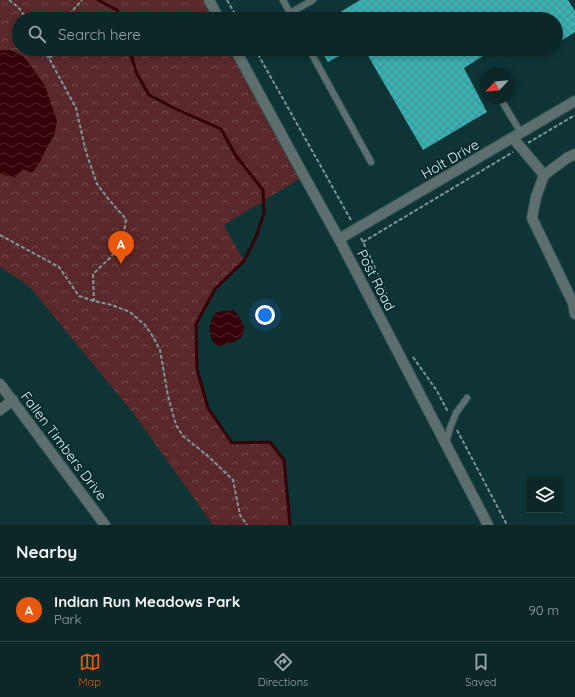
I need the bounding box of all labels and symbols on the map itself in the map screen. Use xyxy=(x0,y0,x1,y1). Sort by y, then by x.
north arrow xyxy=(479,68,515,104)
street label: Holt Drive xyxy=(418,135,482,183)
pin: A xyxy=(108,231,134,264)
street label: Post Road xyxy=(353,246,399,314)
your location xyxy=(255,305,275,325)
street label: Fallen Timbers Drive xyxy=(17,388,111,504)

